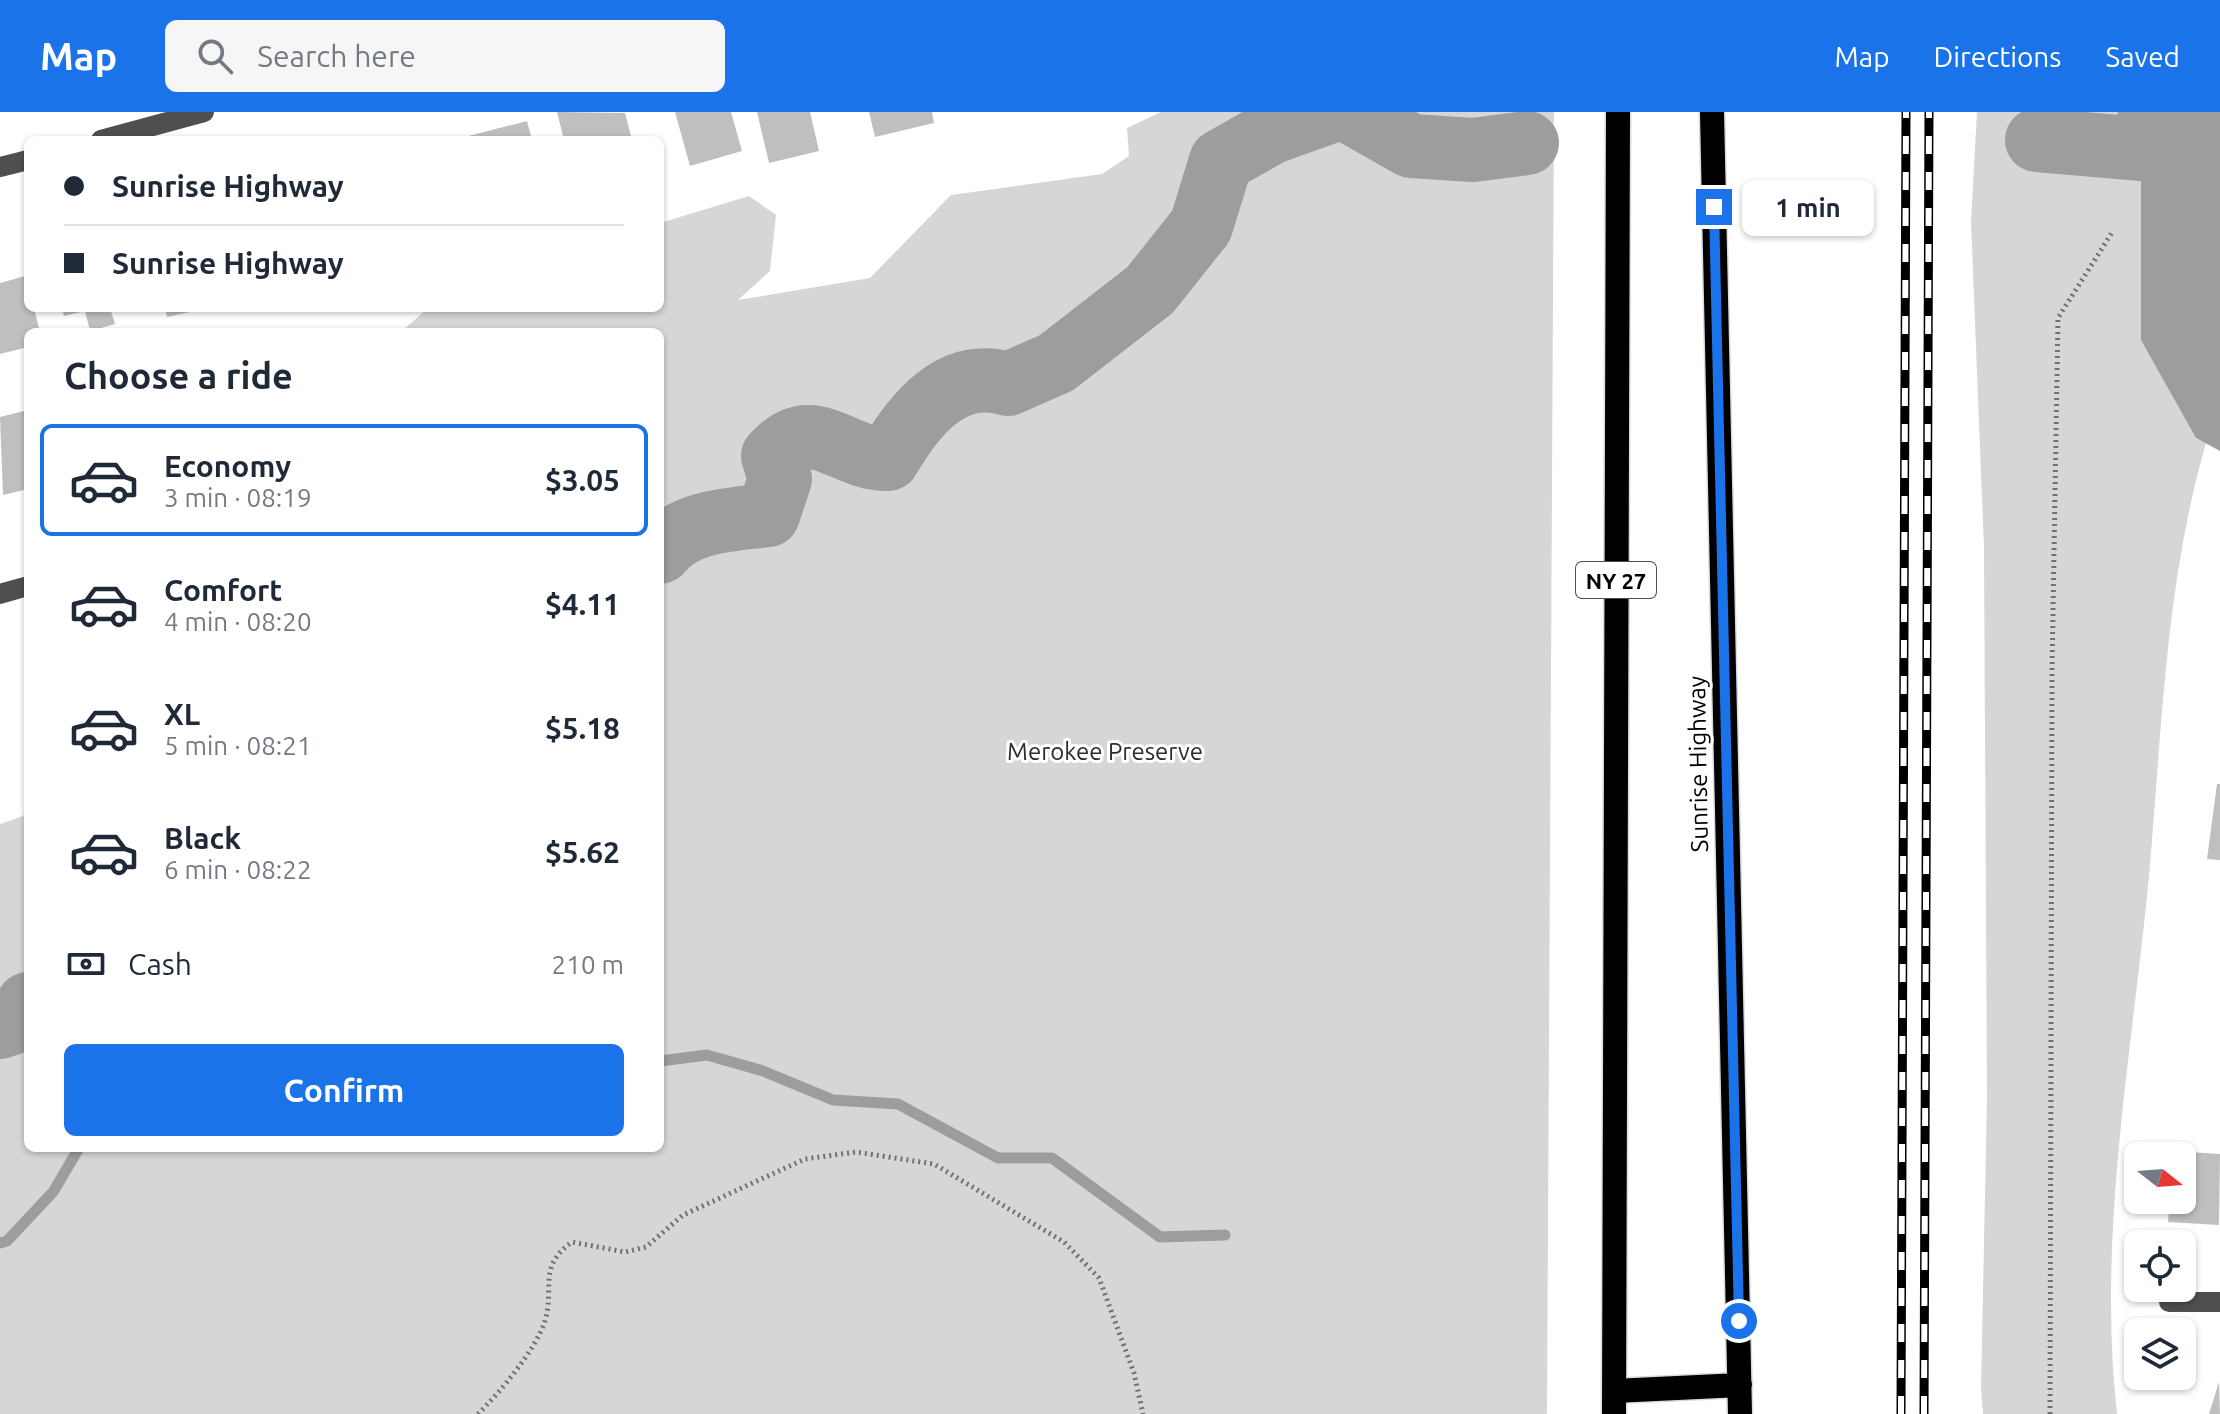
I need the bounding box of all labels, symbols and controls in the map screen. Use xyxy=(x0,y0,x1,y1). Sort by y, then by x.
search box xyxy=(165,20,725,92)
icon: search xyxy=(193,34,237,78)
text: Map xyxy=(40,35,117,77)
text: Search here xyxy=(257,39,416,73)
text: Map xyxy=(1834,41,1890,72)
text: Directions xyxy=(1934,41,2061,72)
text: Saved xyxy=(2105,41,2180,72)
text: Sunrise Highway xyxy=(112,169,344,203)
callout: 1 min xyxy=(1742,179,1874,235)
route end xyxy=(1696,189,1732,225)
text: 1 min xyxy=(1775,193,1841,222)
text: Sunrise Highway xyxy=(112,246,344,280)
text: Choose a ride xyxy=(64,355,293,396)
icon: car xyxy=(68,444,140,516)
text: Economy xyxy=(164,449,291,483)
text: $3.05 xyxy=(545,463,620,497)
text: 3 min · 08:19 xyxy=(164,483,312,512)
road number: NY 27 xyxy=(1576,562,1656,598)
icon: car xyxy=(68,568,140,640)
text: Comfort xyxy=(164,573,282,607)
text: $4.11 xyxy=(545,587,620,621)
text: 4 min · 08:20 xyxy=(164,607,312,636)
street label: Sunrise Highway xyxy=(1683,675,1713,853)
icon: car xyxy=(68,692,140,764)
text: XL xyxy=(164,697,200,731)
text: $5.18 xyxy=(545,711,620,745)
text: 5 min · 08:21 xyxy=(164,731,312,760)
park label: Merokee Preserve xyxy=(1007,738,1203,765)
icon: car xyxy=(68,816,140,888)
text: Black xyxy=(164,821,241,855)
text: $5.62 xyxy=(545,835,620,869)
text: 6 min · 08:22 xyxy=(164,855,312,884)
icon: cash xyxy=(64,942,108,986)
text: Cash xyxy=(128,947,192,981)
text: 210 m xyxy=(552,950,624,979)
button: Confirm xyxy=(64,1044,624,1136)
north arrow xyxy=(2124,1142,2196,1214)
map controls xyxy=(2124,1142,2196,1390)
button: locate xyxy=(2124,1230,2196,1302)
route start xyxy=(1721,1303,1757,1339)
button: layers xyxy=(2124,1318,2196,1390)

